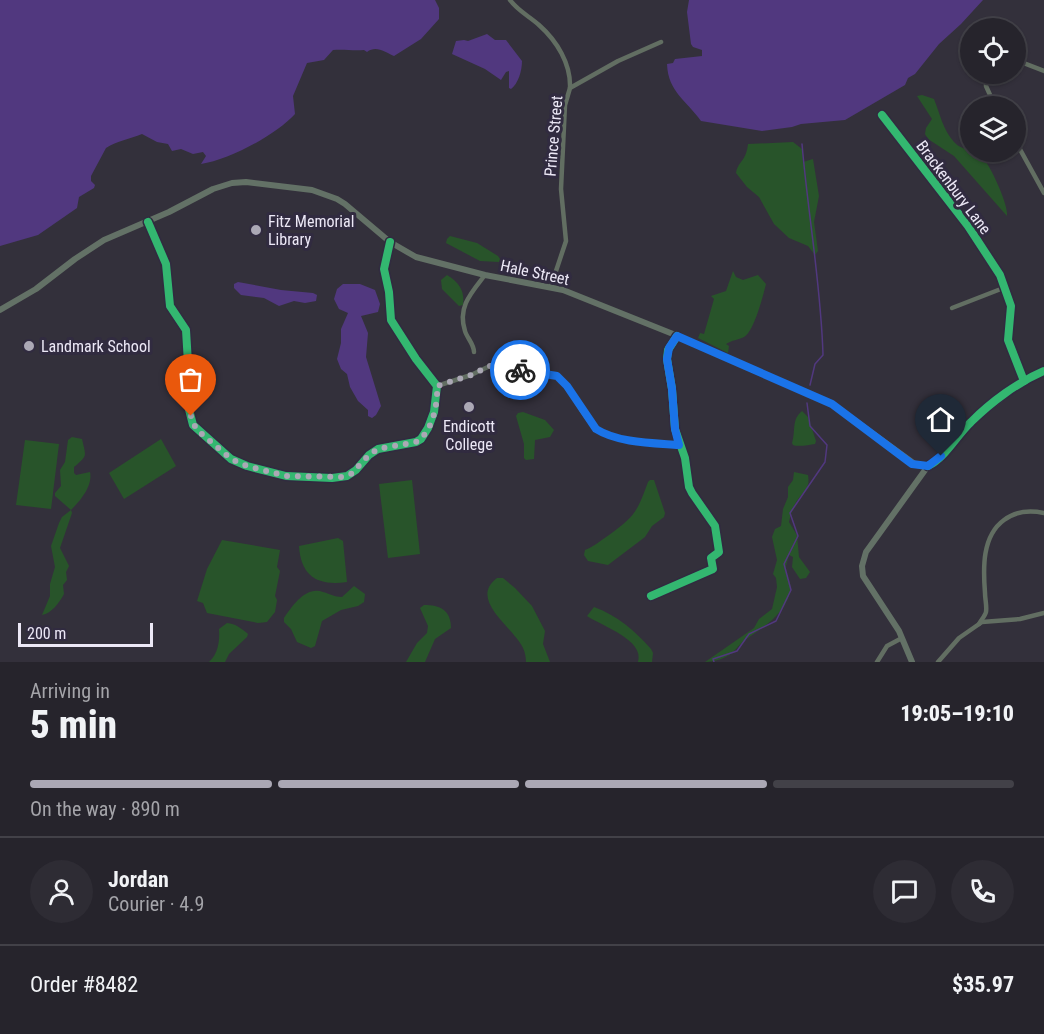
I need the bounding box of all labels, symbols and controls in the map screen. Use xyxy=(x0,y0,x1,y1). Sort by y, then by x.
map controls xyxy=(960,18,1026,162)
button: locate xyxy=(960,18,1026,84)
street label: Prince Street xyxy=(540,94,567,177)
button: layers xyxy=(960,96,1026,162)
street label: Brackenbury Lane xyxy=(912,137,995,238)
place label: Fitz Memorial Library xyxy=(268,212,354,249)
marker: Fitz Memorial Library xyxy=(249,223,263,237)
street label: Hale Street xyxy=(499,256,571,289)
place label: Landmark School xyxy=(41,337,151,356)
marker: Landmark School xyxy=(22,339,36,353)
courier xyxy=(490,340,550,400)
pin xyxy=(165,354,216,416)
icon: bike xyxy=(504,354,537,387)
icon: bag xyxy=(174,363,207,396)
pin xyxy=(915,394,966,456)
marker: Endicott College xyxy=(462,400,476,414)
icon: home xyxy=(924,403,957,436)
place label: Endicott College xyxy=(443,417,495,454)
scale bar xyxy=(18,620,153,648)
text: 200 m xyxy=(27,624,66,643)
text: Arriving in xyxy=(30,679,110,703)
text: 19:05–19:10 xyxy=(900,701,1014,726)
text: 5 min xyxy=(30,702,117,748)
text: On the way · 890 m xyxy=(30,797,180,821)
button: person xyxy=(30,860,93,923)
button: chat xyxy=(873,860,936,923)
button: phone xyxy=(951,860,1014,923)
text: Jordan xyxy=(108,867,169,892)
text: Courier · 4.9 xyxy=(108,892,204,916)
text: Order #8482 xyxy=(30,972,138,997)
text: $35.97 xyxy=(952,972,1014,997)

